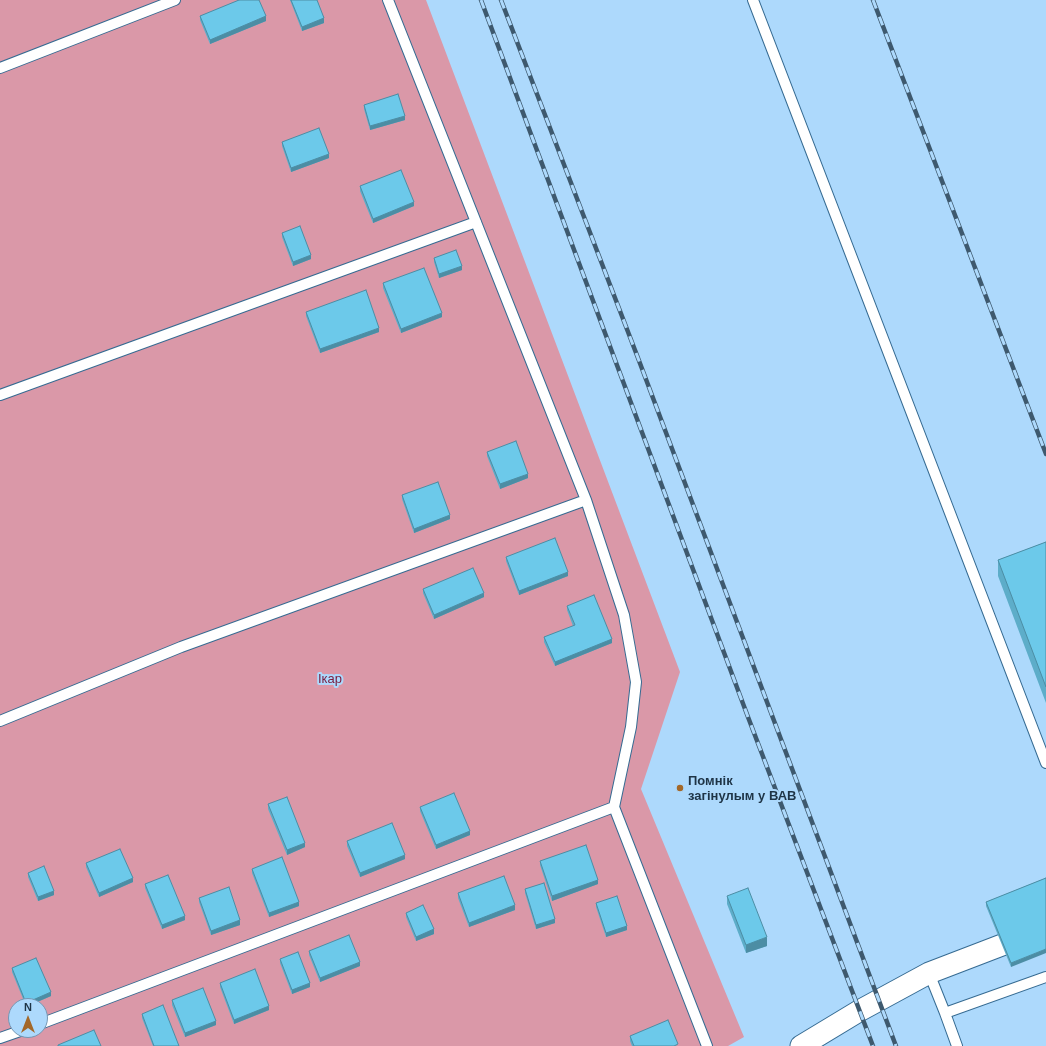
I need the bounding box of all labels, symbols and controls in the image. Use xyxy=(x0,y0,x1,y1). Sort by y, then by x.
park label: Ікар xyxy=(318,671,342,687)
place label: Помнік загінулым у ВАВ xyxy=(688,773,796,804)
marker: Помнік загінулым у ВАВ xyxy=(675,783,685,793)
north arrow xyxy=(8,998,48,1038)
text: N xyxy=(24,1001,32,1013)

